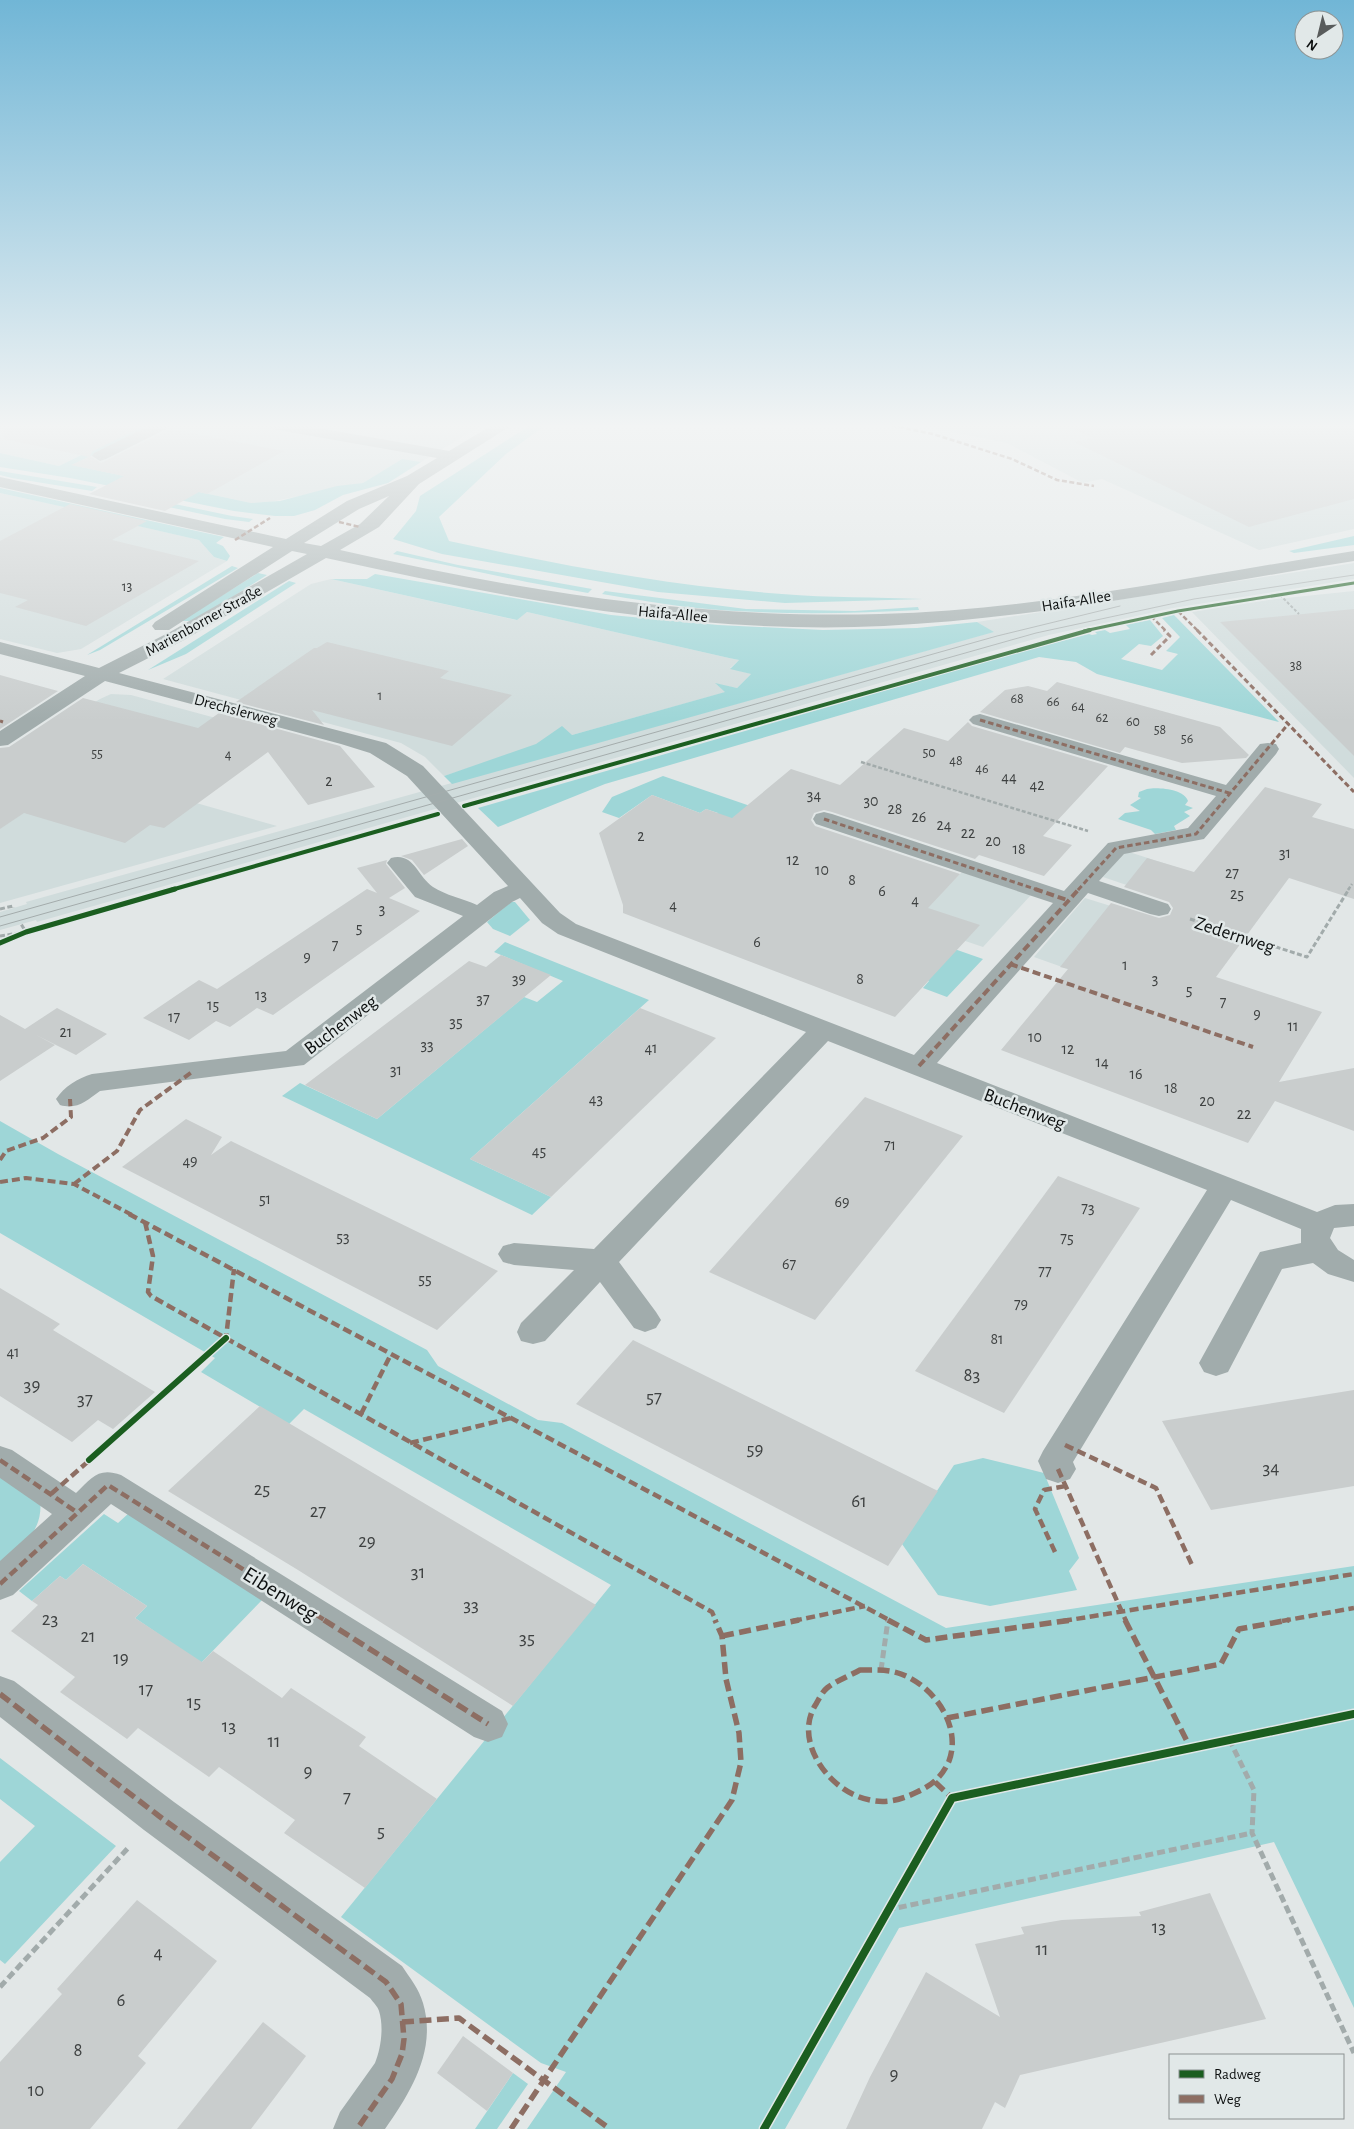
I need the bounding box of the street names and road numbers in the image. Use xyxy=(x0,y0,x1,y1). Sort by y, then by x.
street label: Marienborner Straße xyxy=(143,582,264,659)
street label: Haifa-Allee xyxy=(1040,588,1112,614)
street label: Haifa-Allee xyxy=(637,603,708,625)
street label: Drechslerweg xyxy=(192,691,279,729)
street label: Zedernweg xyxy=(1192,914,1278,957)
street label: Buchenweg xyxy=(301,991,381,1059)
street label: Buchenweg xyxy=(981,1085,1069,1134)
street label: Eibenweg xyxy=(239,1562,322,1625)

